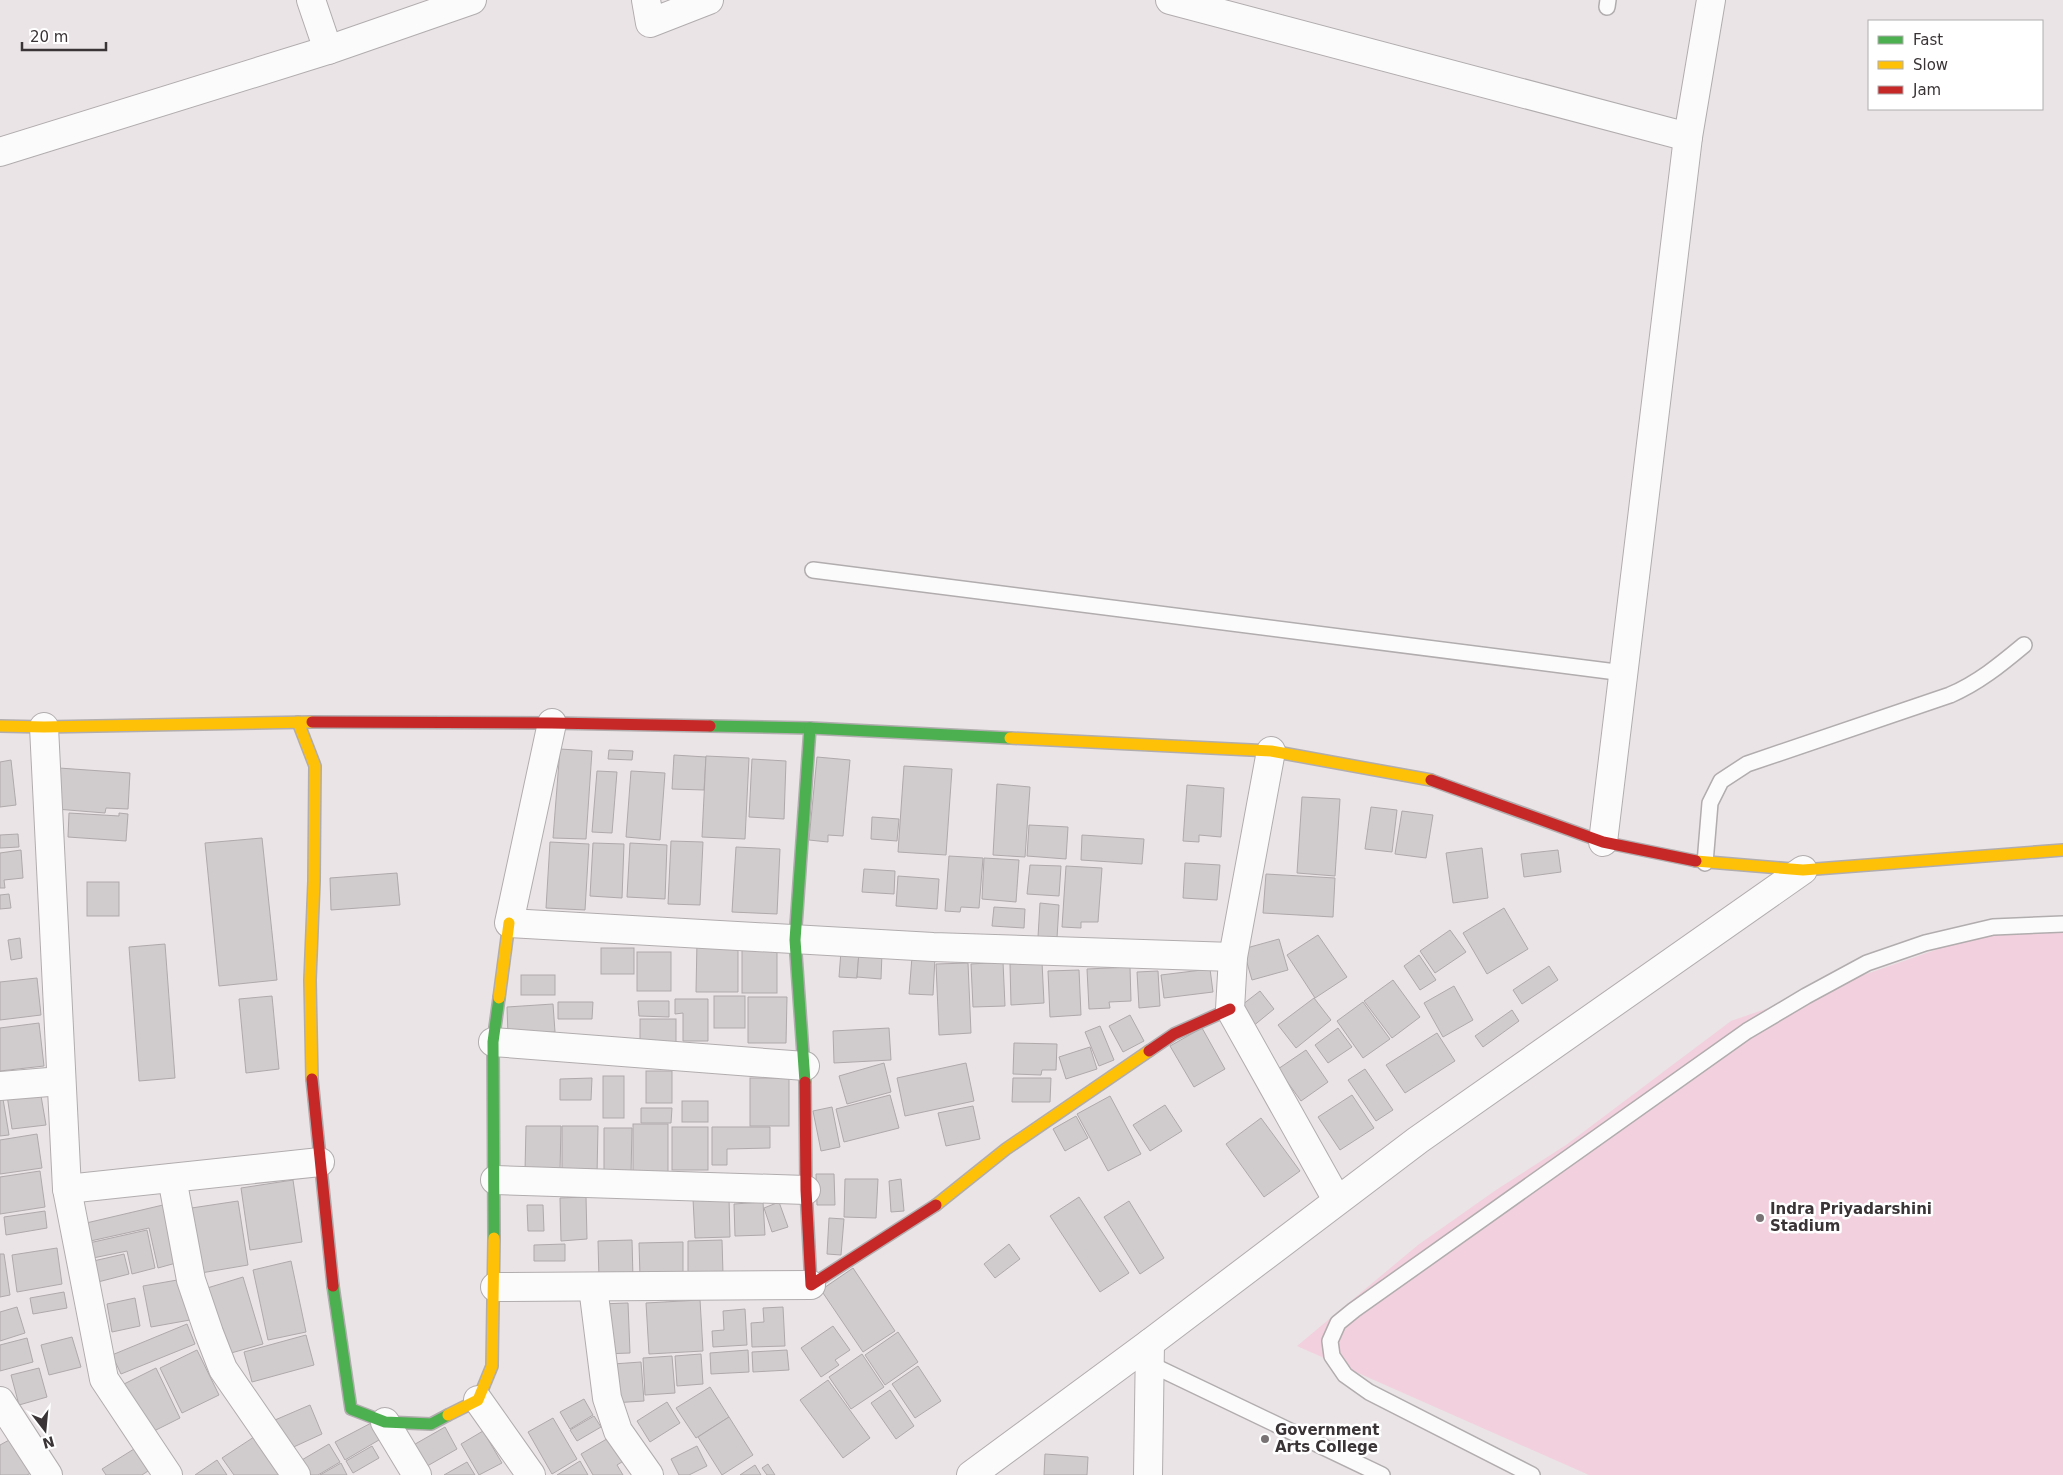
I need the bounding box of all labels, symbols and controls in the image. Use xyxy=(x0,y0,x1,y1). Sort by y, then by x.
scale bar xyxy=(22,20,106,52)
legend xyxy=(1868,20,2043,110)
text: 20 m xyxy=(30,28,68,46)
text: Fast xyxy=(1913,31,1943,49)
text: Slow xyxy=(1913,56,1948,74)
text: Jam xyxy=(1912,81,1941,99)
place label: Indra Priyadarshini Stadium xyxy=(1770,1200,1932,1235)
marker: Indra Priyadarshini Stadium xyxy=(1754,1212,1766,1224)
north arrow xyxy=(20,1405,70,1455)
place label: Government Arts College xyxy=(1275,1421,1379,1456)
text: N xyxy=(41,1433,56,1452)
marker: Government Arts College xyxy=(1259,1433,1271,1445)

